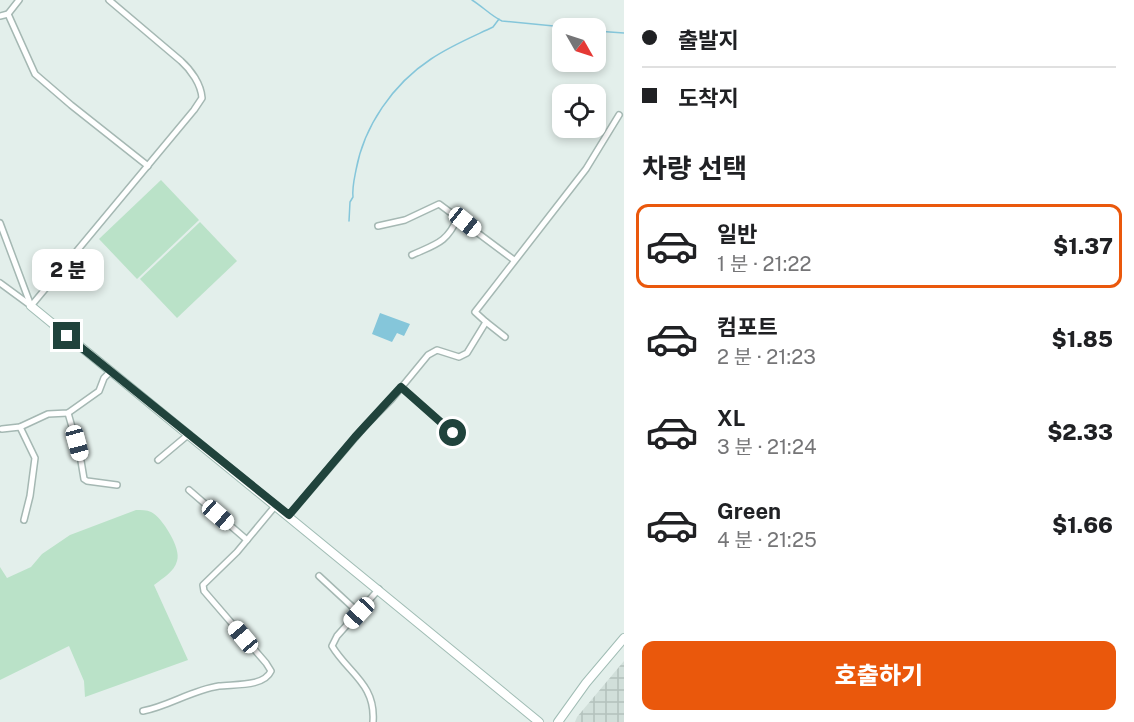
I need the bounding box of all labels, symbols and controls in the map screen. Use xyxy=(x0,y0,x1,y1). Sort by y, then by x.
north arrow xyxy=(552,18,606,72)
map controls xyxy=(552,18,606,138)
text: 출발지 xyxy=(678,27,739,53)
button: locate xyxy=(552,84,606,138)
text: 도착지 xyxy=(678,85,739,111)
text: 차량 선택 xyxy=(642,152,747,184)
car xyxy=(445,204,485,240)
icon: car xyxy=(645,219,699,273)
text: 일반 xyxy=(717,221,757,247)
text: $1.37 xyxy=(1053,233,1113,259)
callout: 2 분 xyxy=(31,249,103,291)
text: 1 분 · 21:22 xyxy=(717,252,811,276)
text: 2 분 xyxy=(50,258,86,282)
icon: car xyxy=(645,312,699,366)
text: 컴포트 xyxy=(717,314,778,340)
route end xyxy=(53,322,80,349)
text: $1.85 xyxy=(1052,326,1113,352)
text: 2 분 · 21:23 xyxy=(717,345,816,369)
icon: car xyxy=(645,405,699,459)
text: XL xyxy=(717,405,745,431)
route start xyxy=(439,419,466,446)
text: $2.33 xyxy=(1047,419,1113,445)
car xyxy=(64,423,90,463)
text: 3 분 · 21:24 xyxy=(717,435,817,459)
car xyxy=(199,496,237,534)
icon: car xyxy=(645,498,699,552)
text: Green xyxy=(717,498,781,524)
text: $1.66 xyxy=(1052,512,1113,538)
text: 4 분 · 21:25 xyxy=(717,528,817,552)
car xyxy=(340,594,378,632)
car xyxy=(225,617,261,657)
button: 호출하기 xyxy=(642,641,1116,710)

